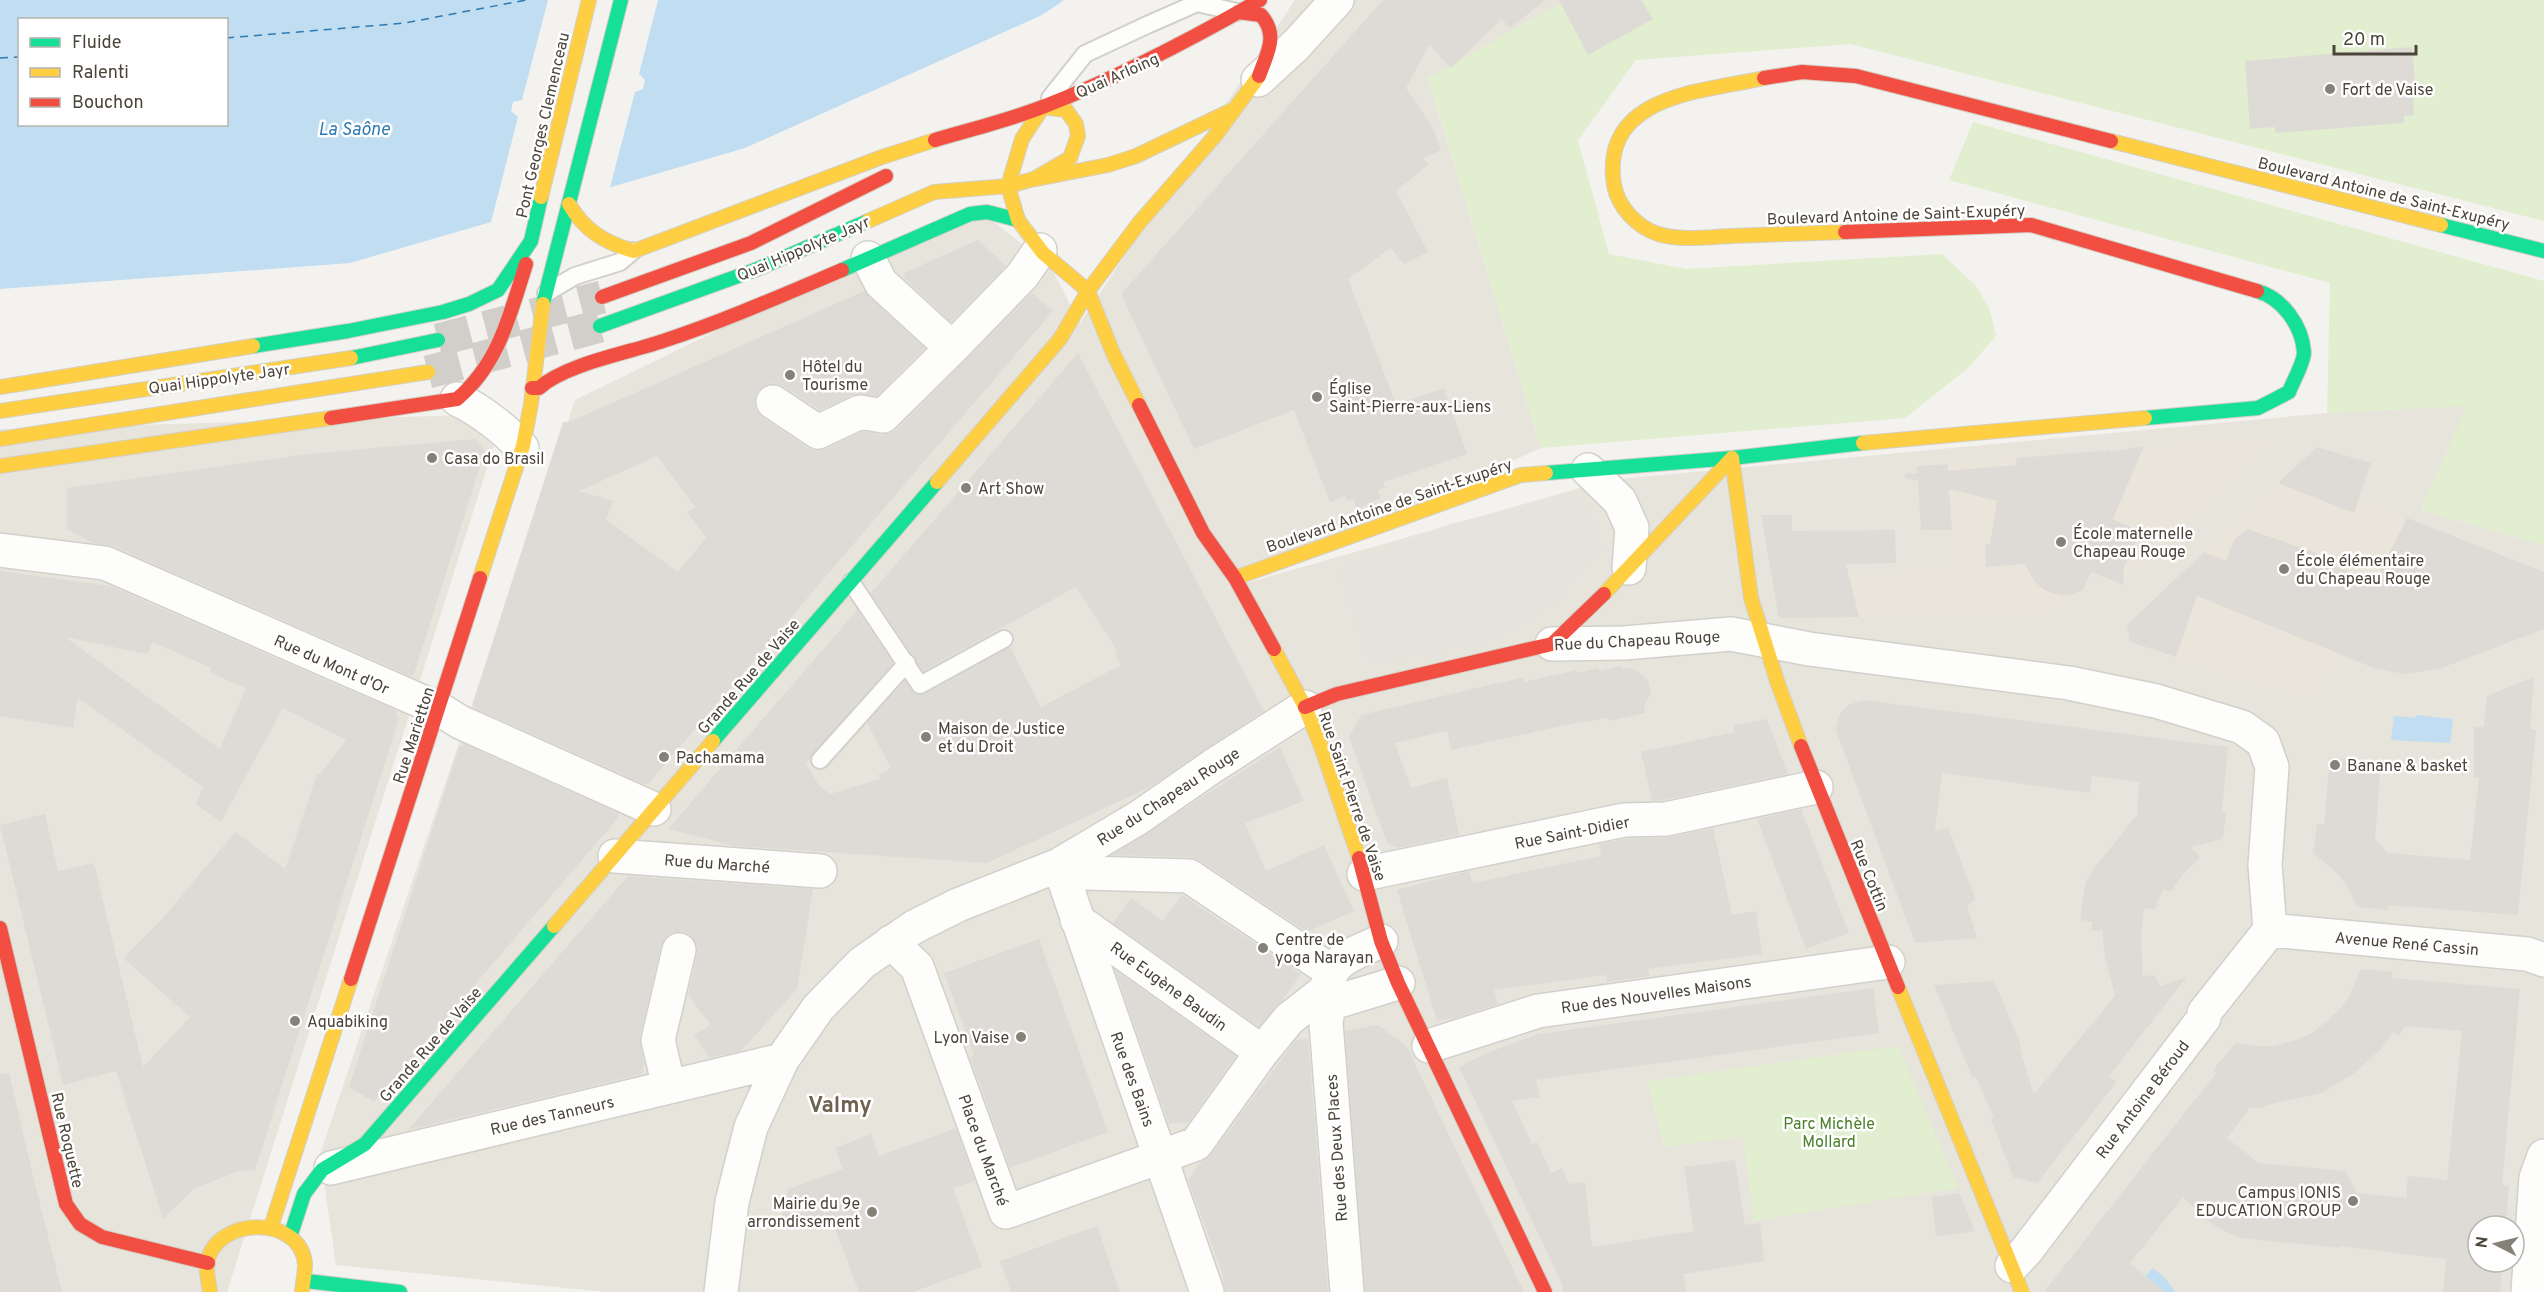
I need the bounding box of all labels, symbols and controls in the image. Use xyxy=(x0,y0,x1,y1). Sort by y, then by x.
legend xyxy=(18,18,228,126)
scale bar xyxy=(2334,18,2416,56)
text: 20 m xyxy=(2343,29,2385,52)
street label: Pont Georges Clemenceau xyxy=(513,31,575,220)
text: Fluide xyxy=(72,32,121,55)
street label: Quai Arloing xyxy=(1073,50,1162,104)
text: Ralenti xyxy=(72,62,129,85)
place label: Fort de Vaise xyxy=(2342,81,2433,101)
marker: Fort de Vaise xyxy=(2323,82,2337,96)
text: Bouchon xyxy=(72,92,144,115)
water label: La Saône xyxy=(318,119,391,142)
street label: Boulevard Antoine de Saint-Exupéry xyxy=(2256,154,2512,236)
street label: Boulevard Antoine de Saint-Exupéry xyxy=(1766,201,2026,231)
street label: Quai Hippolyte Jayr xyxy=(734,213,873,287)
place label: Hôtel du Tourisme xyxy=(802,358,868,396)
street label: Quai Hippolyte Jayr xyxy=(147,360,291,400)
marker: Hôtel du Tourisme xyxy=(783,368,797,382)
place label: Église Saint-Pierre-aux-Liens xyxy=(1329,378,1491,418)
marker: Église Saint-Pierre-aux-Liens xyxy=(1310,390,1324,404)
place label: Casa do Brasil xyxy=(444,450,545,470)
marker: Casa do Brasil xyxy=(425,451,439,465)
street label: Boulevard Antoine de Saint-Exupéry xyxy=(1264,455,1515,558)
place label: Art Show xyxy=(978,480,1044,500)
marker: Art Show xyxy=(959,481,973,495)
place label: École maternelle Chapeau Rouge xyxy=(2073,523,2193,563)
marker: École maternelle Chapeau Rouge xyxy=(2054,535,2068,549)
place label: École élémentaire du Chapeau Rouge xyxy=(2296,550,2430,590)
marker: École élémentaire du Chapeau Rouge xyxy=(2277,562,2291,576)
street label: Grande Rue de Vaise xyxy=(694,616,805,739)
street label: Rue du Chapeau Rouge xyxy=(1554,628,1721,656)
street label: Rue du Mont d'Or xyxy=(270,631,392,700)
street label: Rue Marietton xyxy=(390,685,440,787)
street label: Rue Saint Pierre de Vaise xyxy=(1313,709,1390,884)
place label: Maison de Justice et du Droit xyxy=(938,720,1065,758)
marker: Maison de Justice et du Droit xyxy=(919,730,933,744)
street label: Rue du Chapeau Rouge xyxy=(1094,744,1244,851)
place label: Pachamama xyxy=(676,749,764,769)
marker: Pachamama xyxy=(657,750,671,764)
place label: Banane & basket xyxy=(2347,757,2468,777)
marker: Banane & basket xyxy=(2328,758,2342,772)
street label: Rue Saint-Didier xyxy=(1513,813,1632,855)
street label: Rue Cottin xyxy=(1845,837,1892,915)
street label: Rue du Marché xyxy=(663,851,771,879)
street label: Avenue René Cassin xyxy=(2334,929,2480,961)
place label: Centre de yoga Narayan xyxy=(1275,931,1373,969)
street label: Rue Eugène Baudin xyxy=(1105,938,1230,1037)
marker: Centre de yoga Narayan xyxy=(1256,941,1270,955)
street label: Rue des Nouvelles Maisons xyxy=(1560,973,1753,1019)
street label: Grande Rue de Vaise xyxy=(376,984,487,1107)
place label: Aquabiking xyxy=(307,1013,388,1033)
marker: Aquabiking xyxy=(288,1014,302,1028)
place label: Lyon Vaise xyxy=(934,1029,1009,1049)
street label: Rue des Bains xyxy=(1105,1029,1158,1130)
marker: Lyon Vaise xyxy=(1014,1030,1028,1044)
street label: Rue Antoine Béroud xyxy=(2093,1037,2195,1163)
street label: Rue des Deux Places xyxy=(1323,1073,1353,1222)
street label: Rue Roquette xyxy=(45,1091,87,1190)
street label: Place du Marché xyxy=(953,1092,1012,1209)
street label: Rue des Tanneurs xyxy=(489,1093,616,1141)
district label: Valmy xyxy=(808,1093,872,1120)
park label: Parc Michèle Mollard xyxy=(1783,1115,1875,1153)
place label: Campus IONIS EDUCATION GROUP xyxy=(2196,1184,2341,1222)
marker: Campus IONIS EDUCATION GROUP xyxy=(2346,1194,2360,1208)
place label: Mairie du 9e arrondissement xyxy=(747,1195,860,1233)
marker: Mairie du 9e arrondissement xyxy=(865,1205,879,1219)
north arrow xyxy=(2466,1214,2526,1274)
text: N xyxy=(2472,1235,2494,1249)

